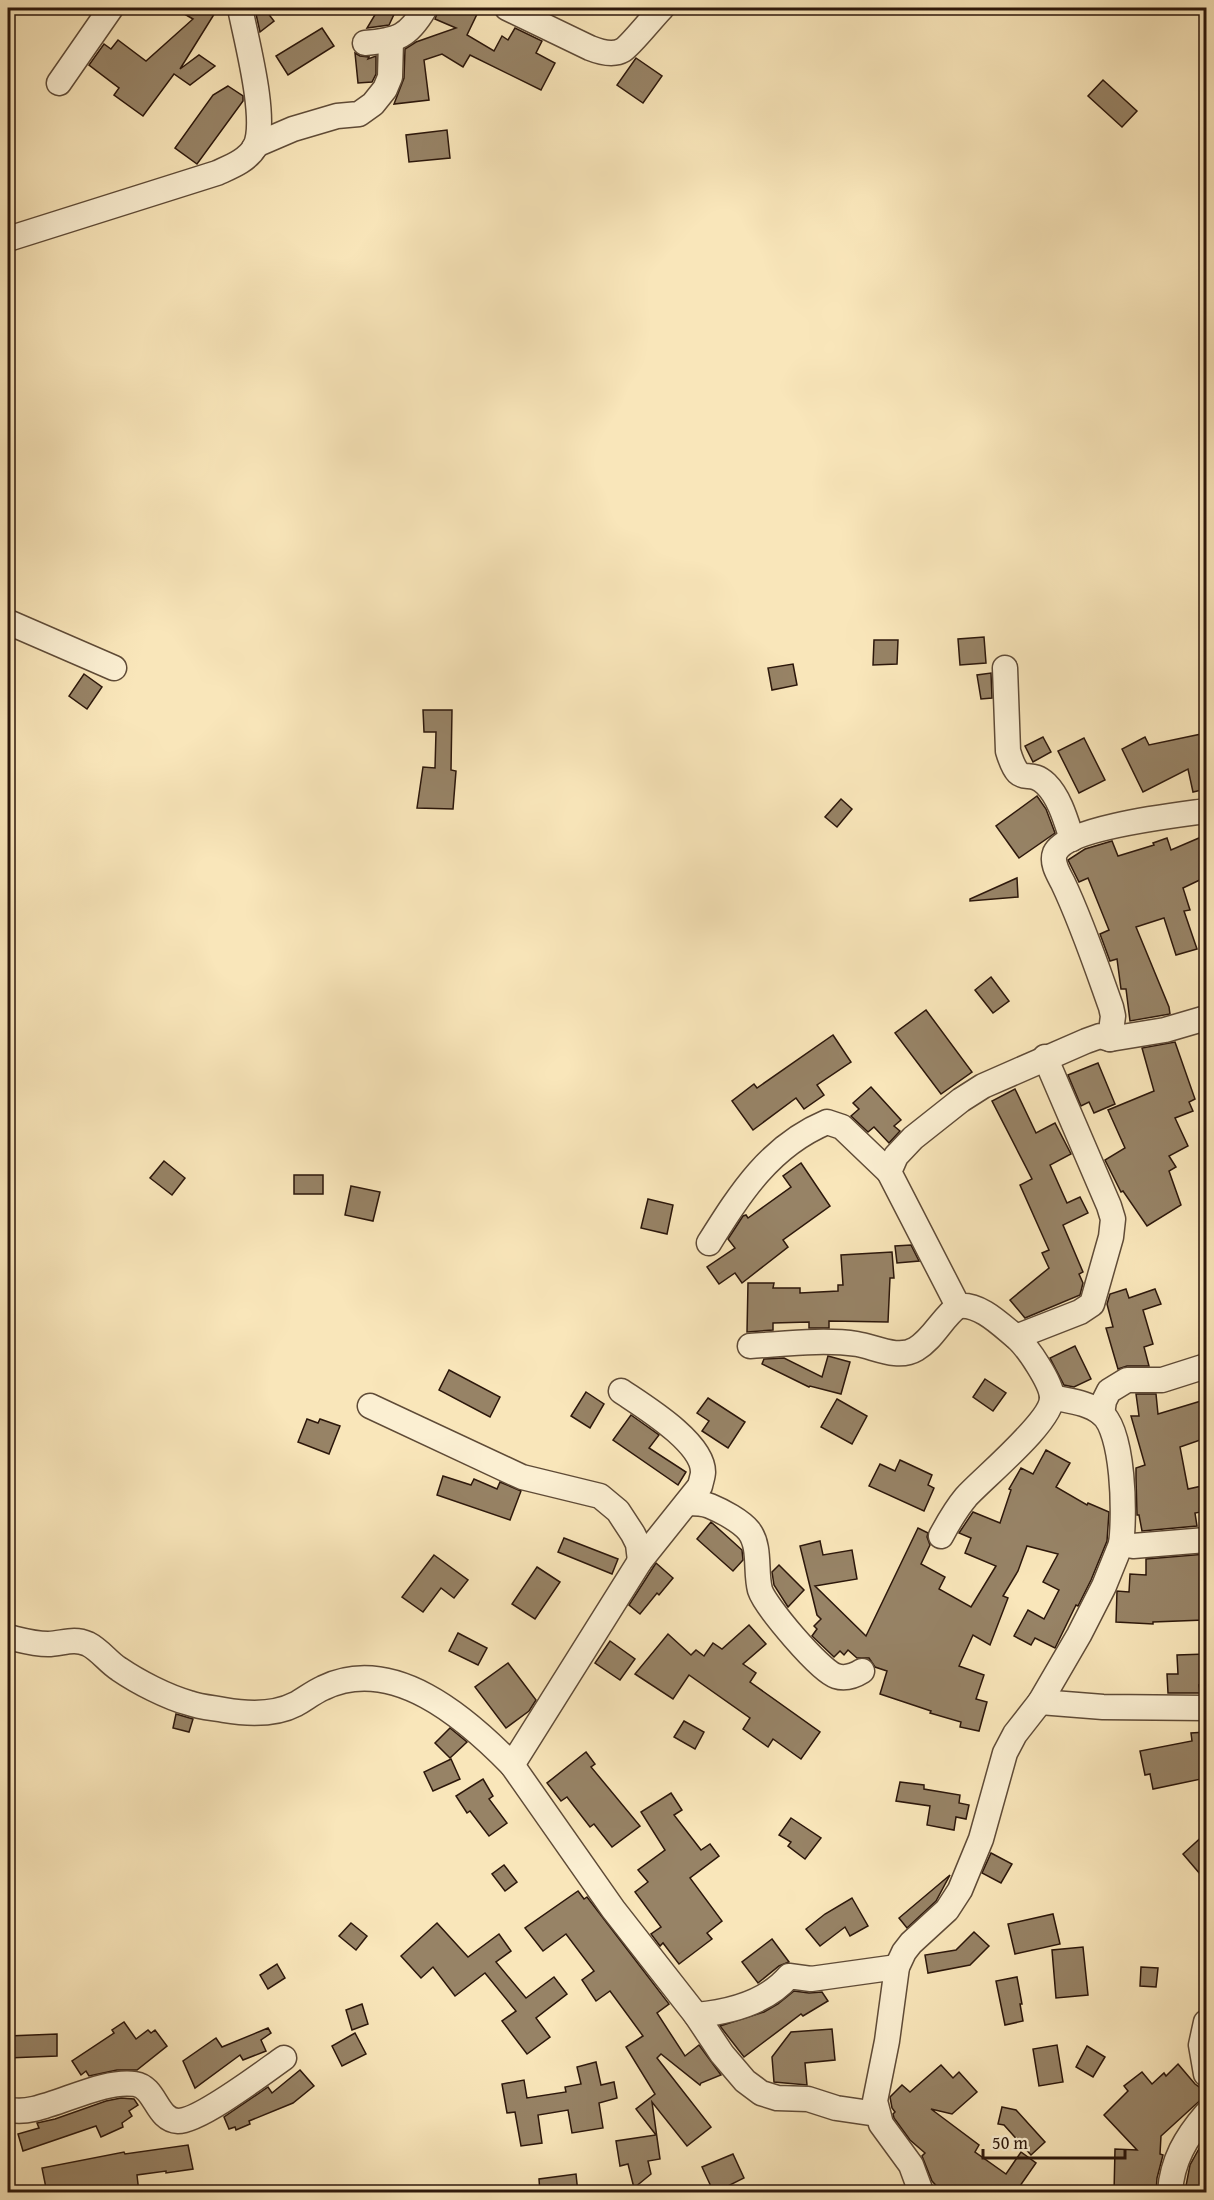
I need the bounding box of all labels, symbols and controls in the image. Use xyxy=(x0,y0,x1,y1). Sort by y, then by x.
scale bar xyxy=(983,2122,1126,2160)
text: 50 m xyxy=(992,2129,1028,2156)

